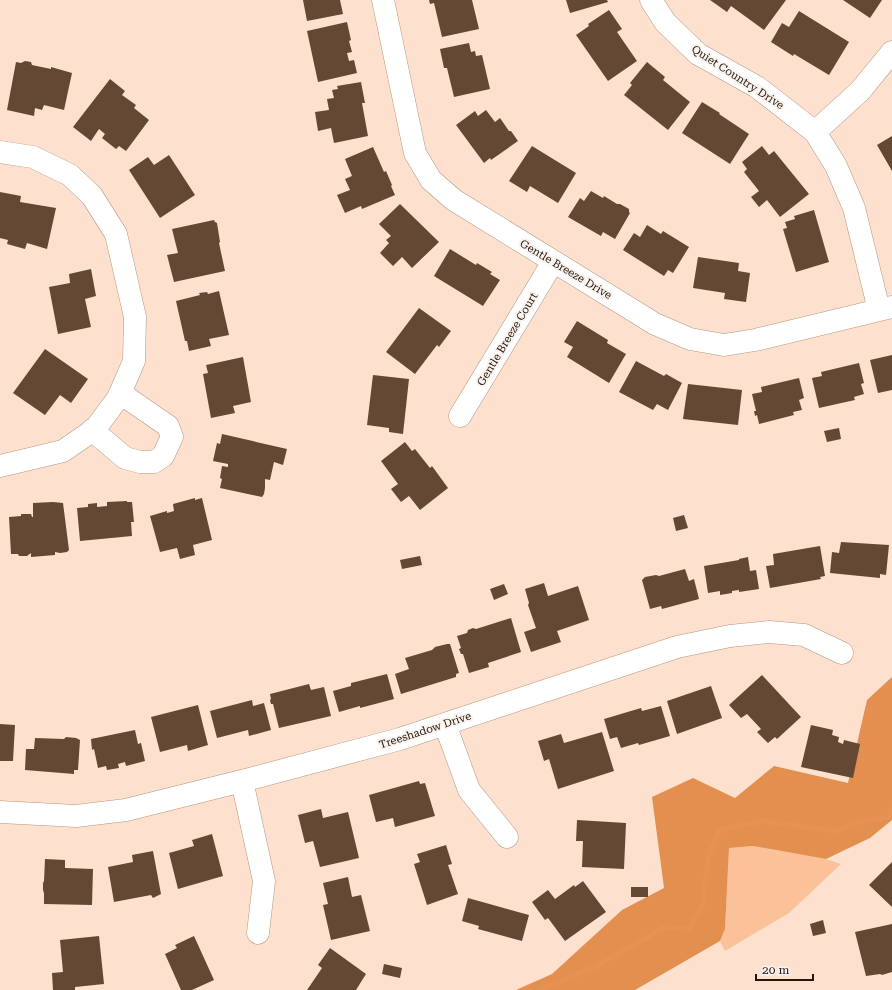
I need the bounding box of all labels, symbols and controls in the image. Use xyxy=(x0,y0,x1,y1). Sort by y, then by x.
street label: Quiet Country Drive xyxy=(689,43,786,112)
street label: Gentle Breeze Drive xyxy=(517,237,614,302)
street label: Gentle Breeze Court xyxy=(474,290,540,388)
street label: Treeshadow Drive xyxy=(377,709,473,752)
scale bar xyxy=(756,956,813,982)
text: 20 m xyxy=(762,963,789,977)

